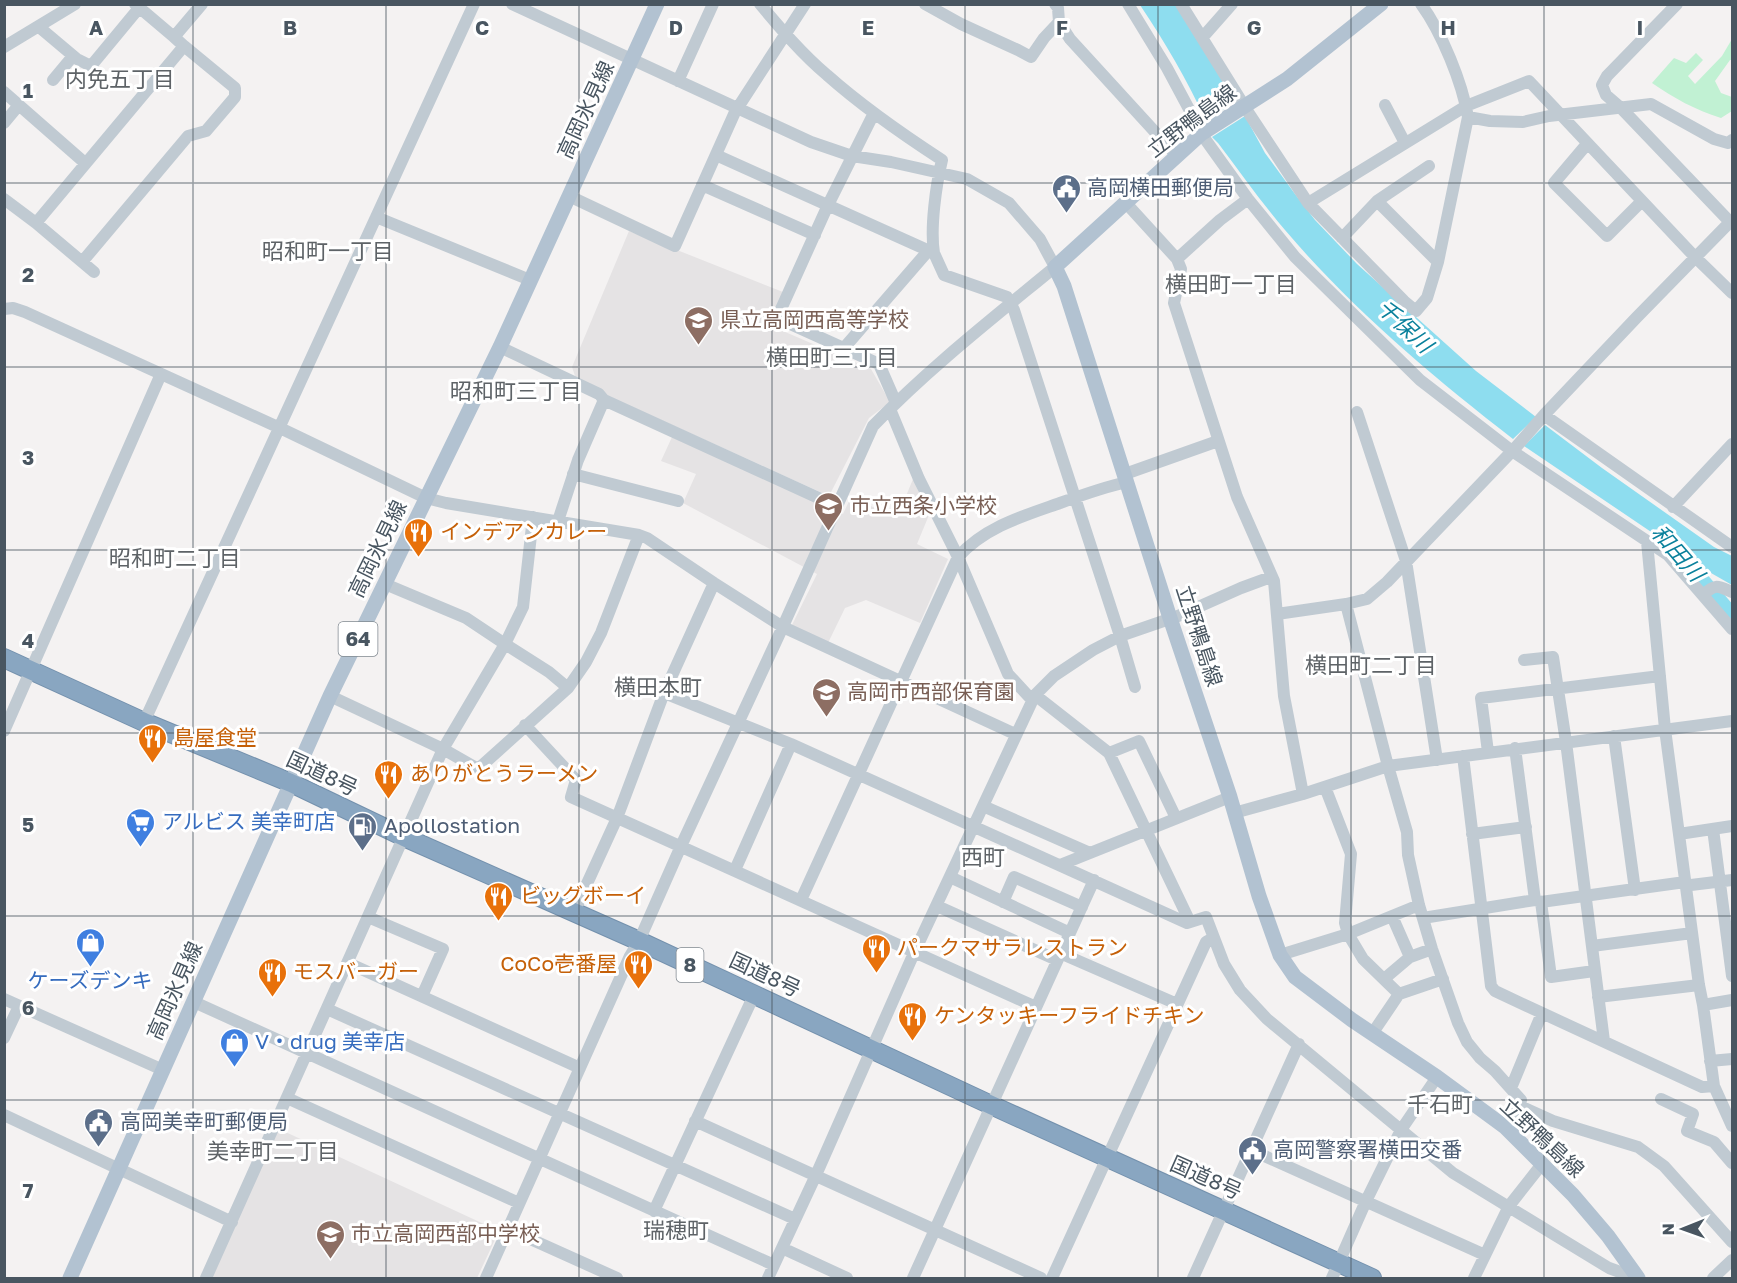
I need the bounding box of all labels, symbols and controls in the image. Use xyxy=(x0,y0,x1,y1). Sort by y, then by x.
text: A xyxy=(89,15,103,39)
text: B xyxy=(283,15,297,39)
text: C xyxy=(475,15,489,39)
text: D xyxy=(669,15,683,39)
text: E xyxy=(862,15,874,39)
text: F xyxy=(1056,15,1068,39)
text: G xyxy=(1247,15,1261,39)
text: H xyxy=(1440,15,1456,39)
text: I xyxy=(1637,15,1643,39)
street label: 高岡氷見線 xyxy=(551,57,619,163)
district label: 内免五丁目 xyxy=(65,65,175,92)
text: 1 xyxy=(23,78,33,102)
street label: 立野鴨島線 xyxy=(1142,78,1241,162)
public building icon: 高岡横田郵便局 xyxy=(1050,172,1082,214)
place label: 高岡横田郵便局 xyxy=(1087,174,1234,200)
district label: 昭和町一丁目 xyxy=(262,237,394,264)
text: 2 xyxy=(22,262,34,286)
district label: 横田町一丁目 xyxy=(1165,270,1297,297)
water label: 千保川 xyxy=(1372,293,1440,359)
school or university icon: 県立高岡西高等学校 xyxy=(683,304,715,346)
place label: 県立高岡西高等学校 xyxy=(720,306,909,332)
district label: 横田町三丁目 xyxy=(766,343,898,370)
district label: 昭和町三丁目 xyxy=(450,377,582,404)
text: 3 xyxy=(22,445,34,469)
school or university icon: 市立西条小学校 xyxy=(813,490,845,532)
place label: 市立西条小学校 xyxy=(850,492,997,518)
street label: 高岡氷見線 xyxy=(342,496,412,601)
restaurant icon: インデアンカレー xyxy=(403,516,435,558)
place label: インデアンカレー xyxy=(440,518,607,544)
water label: 和田川 xyxy=(1647,519,1712,588)
district label: 昭和町二丁目 xyxy=(109,544,241,571)
street label: 立野鴨島線 xyxy=(1171,582,1229,690)
road number: 64 xyxy=(338,622,378,656)
text: 4 xyxy=(22,628,34,652)
district label: 横田町二丁目 xyxy=(1305,651,1437,678)
district label: 横田本町 xyxy=(614,673,702,700)
school or university icon: 高岡市西部保育園 xyxy=(810,676,842,718)
place label: 高岡市西部保育園 xyxy=(847,678,1015,704)
restaurant icon: 島屋食堂 xyxy=(136,722,168,764)
place label: 島屋食堂 xyxy=(173,724,257,750)
street label: 国道8号 xyxy=(283,745,362,801)
restaurant icon: ありがとうラーメン xyxy=(373,758,405,800)
place label: ありがとうラーメン xyxy=(410,760,598,786)
supermarket icon: アルビス 美幸町店 xyxy=(125,806,157,848)
place label: アルビス 美幸町店 xyxy=(162,808,335,834)
fuel station icon: Apollostation xyxy=(347,810,379,852)
text: 5 xyxy=(22,812,34,836)
place label: Apollostation xyxy=(384,812,520,838)
district label: 西町 xyxy=(961,843,1005,870)
restaurant icon: ビッグボーイ xyxy=(483,880,515,922)
place label: ビッグボーイ xyxy=(520,882,646,908)
shop icon: ケーズデンキ xyxy=(74,926,106,968)
restaurant icon: パークマサラレストラン xyxy=(860,932,892,974)
place label: パークマサラレストラン xyxy=(897,934,1128,960)
street label: 高岡氷見線 xyxy=(141,937,207,1044)
street label: 国道8号 xyxy=(726,946,805,1002)
restaurant icon: CoCo壱番屋 xyxy=(622,948,654,990)
road number: 8 xyxy=(676,948,704,982)
place label: CoCo壱番屋 xyxy=(500,950,617,976)
restaurant icon: モスバーガー xyxy=(256,956,288,998)
place label: モスバーガー xyxy=(293,958,419,984)
place label: ケーズデンキ xyxy=(28,967,152,993)
text: 6 xyxy=(22,995,34,1019)
restaurant icon: ケンタッキーフライドチキン xyxy=(897,1000,929,1042)
place label: ケンタッキーフライドチキン xyxy=(934,1002,1204,1028)
shop icon: V・drug 美幸店 xyxy=(218,1026,250,1068)
place label: V・drug 美幸店 xyxy=(255,1028,405,1054)
district label: 千石町 xyxy=(1407,1090,1473,1117)
street label: 立野鴨島線 xyxy=(1495,1092,1590,1183)
public building icon: 高岡美幸町郵便局 xyxy=(83,1106,115,1148)
place label: 高岡美幸町郵便局 xyxy=(120,1108,288,1134)
public building icon: 高岡警察署横田交番 xyxy=(1236,1134,1268,1176)
place label: 高岡警察署横田交番 xyxy=(1273,1136,1462,1162)
district label: 美幸町二丁目 xyxy=(207,1137,339,1164)
street label: 国道8号 xyxy=(1166,1150,1246,1204)
text: 7 xyxy=(23,1178,34,1202)
north arrow xyxy=(1653,1199,1713,1259)
district label: 瑞穂町 xyxy=(643,1216,709,1243)
school or university icon: 市立高岡西部中学校 xyxy=(314,1218,346,1260)
place label: 市立高岡西部中学校 xyxy=(351,1220,540,1246)
text: N xyxy=(1658,1223,1678,1236)

